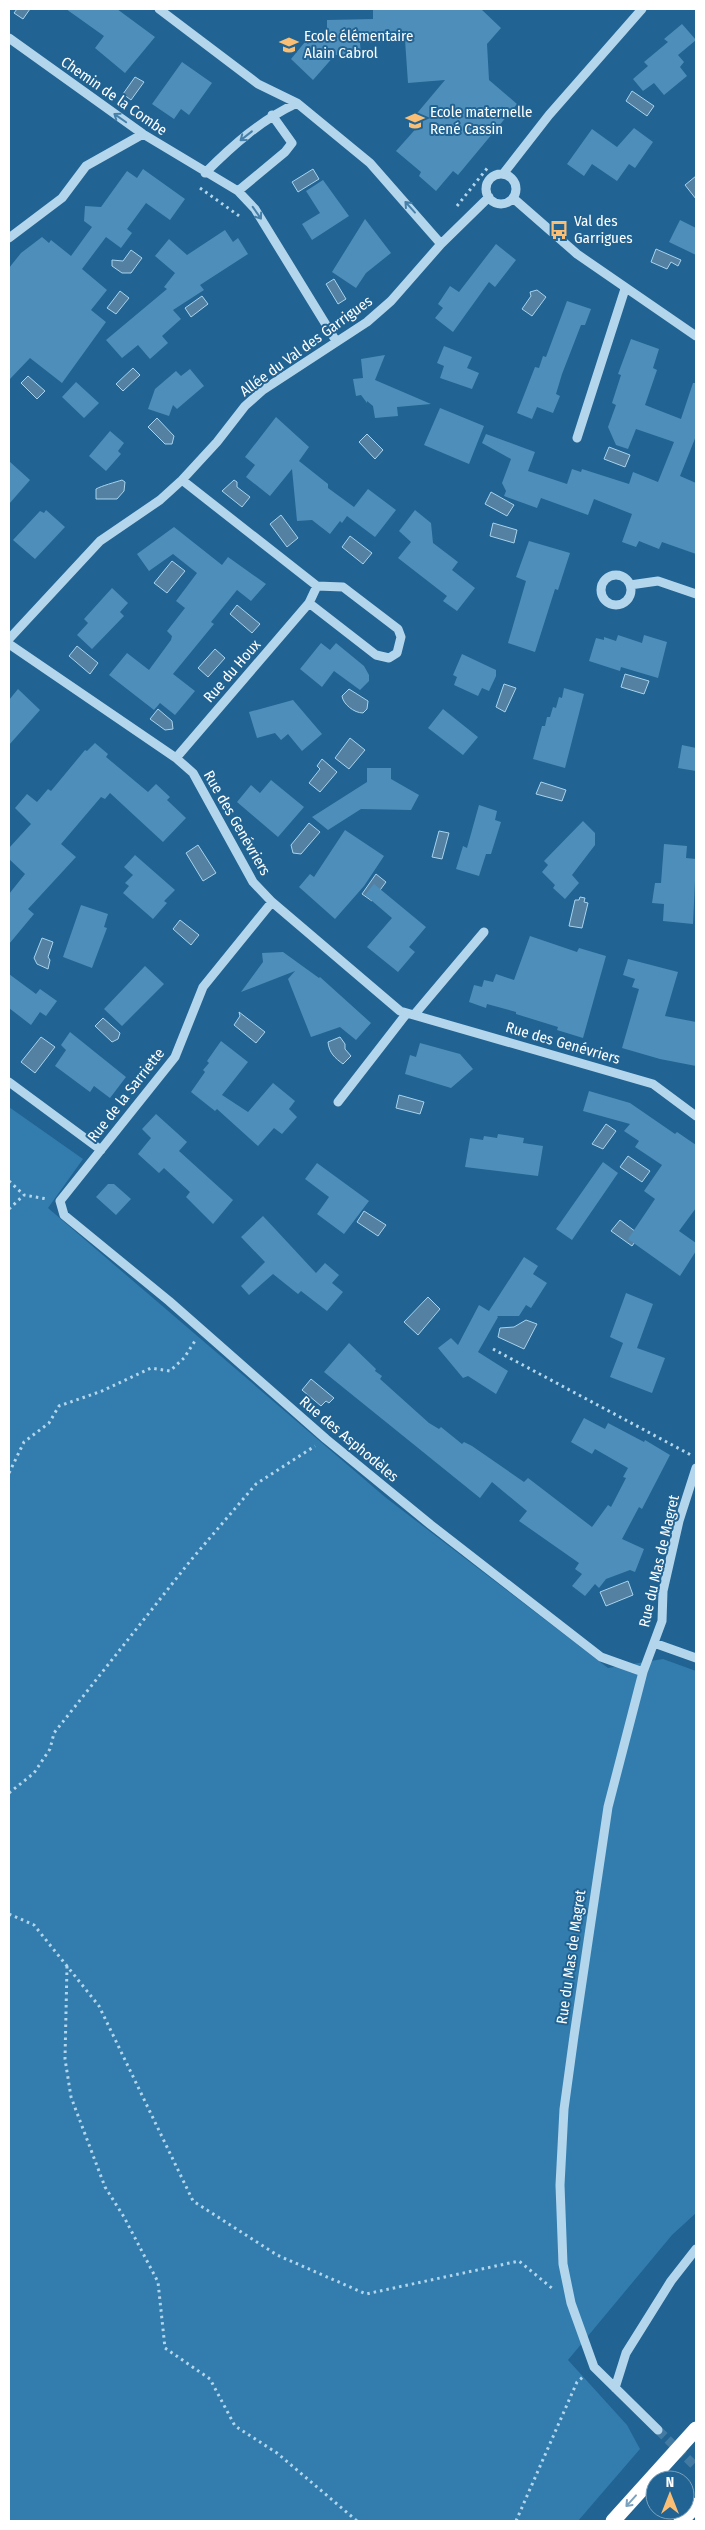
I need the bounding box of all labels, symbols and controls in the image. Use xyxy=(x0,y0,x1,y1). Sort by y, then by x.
place label: Ecole élémentaire Alain Cabrol xyxy=(304,27,413,62)
school or university icon: Ecole élémentaire Alain Cabrol xyxy=(278,34,300,56)
street label: Chemin de la Combe xyxy=(57,53,171,139)
place label: Ecole maternelle René Cassin xyxy=(430,103,532,138)
school or university icon: Ecole maternelle René Cassin xyxy=(404,110,426,132)
one-way arrow xyxy=(114,113,128,123)
one-way arrow xyxy=(240,130,253,141)
one-way arrow xyxy=(404,201,416,214)
one-way arrow xyxy=(252,206,262,220)
place label: Val des Garrigues xyxy=(574,212,633,247)
bus stop icon: Val des Garrigues xyxy=(548,219,570,241)
street label: Allée du Val des Garrigues xyxy=(236,292,376,400)
street label: Rue du Houx xyxy=(200,635,265,706)
street label: Rue des Genévriers xyxy=(200,767,274,879)
street label: Rue des Genévriers xyxy=(504,1018,622,1068)
street label: Rue de la Sarriette xyxy=(84,1044,168,1146)
street label: Rue des Asphodèles xyxy=(296,1392,402,1486)
street label: Rue du Mas de Magret xyxy=(635,1493,683,1629)
street label: Rue du Mas de Magret xyxy=(553,1889,589,2025)
north arrow xyxy=(645,2470,695,2520)
text: N xyxy=(666,2474,674,2491)
one-way arrow xyxy=(625,2494,637,2507)

